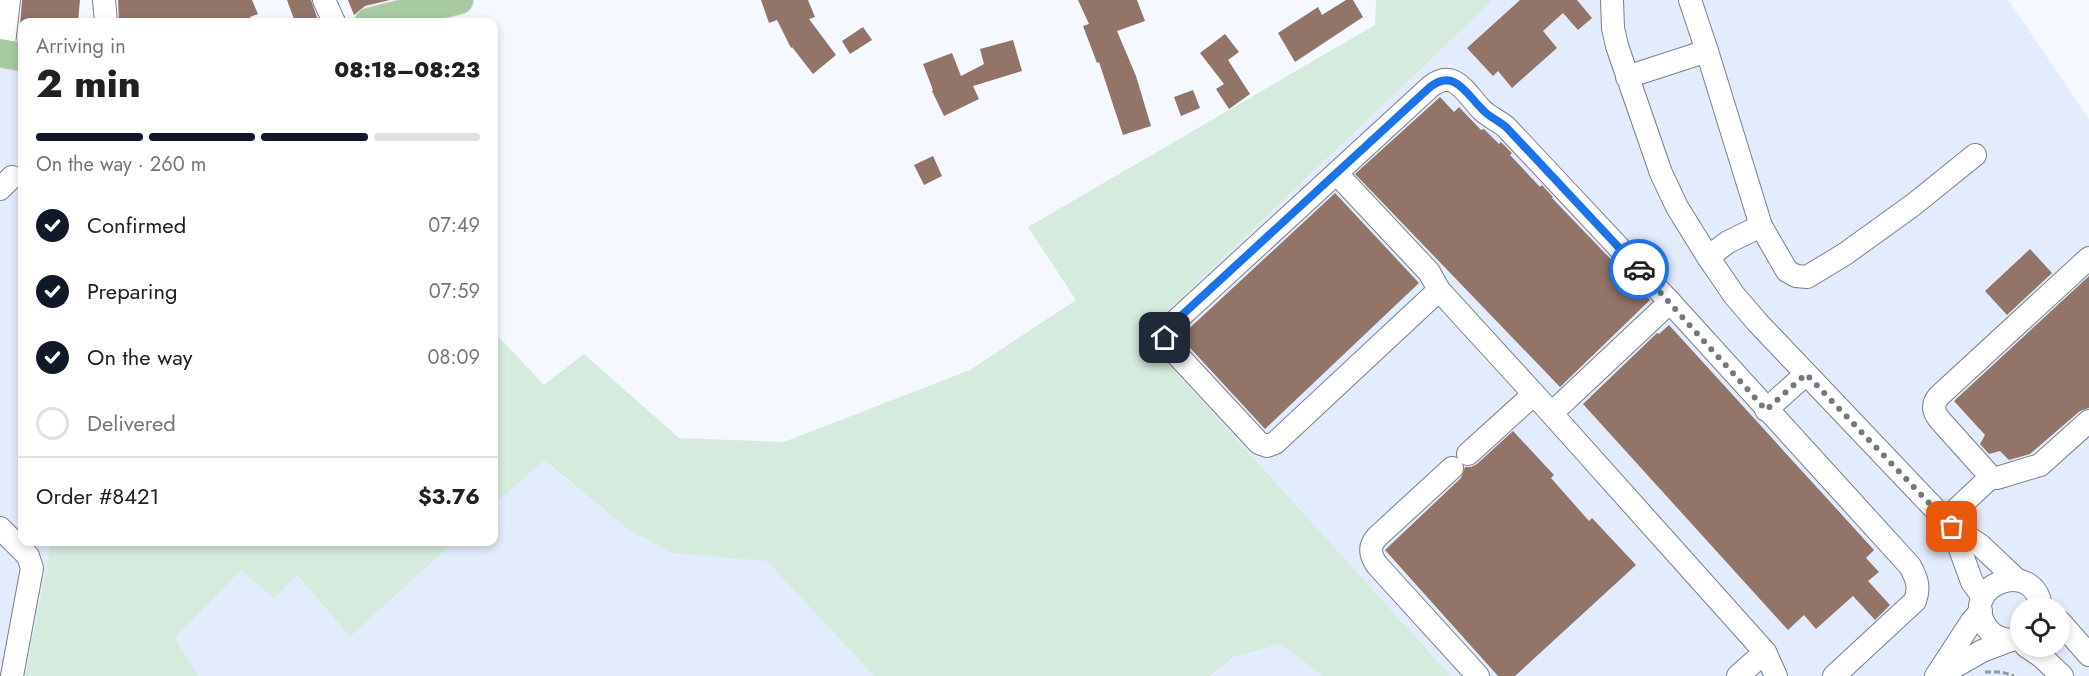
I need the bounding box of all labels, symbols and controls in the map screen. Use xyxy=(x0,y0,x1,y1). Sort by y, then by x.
text: Arriving in xyxy=(36,32,126,61)
text: 08:18–08:23 xyxy=(334,53,480,85)
text: 2 min xyxy=(36,55,141,112)
text: On the way · 260 m xyxy=(36,150,206,179)
icon: check xyxy=(36,209,69,242)
text: Confirmed xyxy=(87,209,186,241)
text: 07:49 xyxy=(428,211,480,240)
courier xyxy=(1609,239,1669,299)
icon: car xyxy=(1623,253,1656,286)
icon: check xyxy=(36,275,69,308)
text: Preparing xyxy=(87,275,178,307)
text: 07:59 xyxy=(429,277,480,306)
pin xyxy=(1139,312,1190,363)
icon: home xyxy=(1148,321,1181,354)
icon: check xyxy=(36,341,69,374)
text: On the way xyxy=(87,341,192,373)
text: 08:09 xyxy=(428,343,480,372)
text: Delivered xyxy=(87,407,176,439)
text: Order #8421 xyxy=(36,480,160,512)
text: $3.76 xyxy=(418,480,480,512)
pin xyxy=(1926,501,1977,552)
icon: bag xyxy=(1935,510,1968,543)
map controls xyxy=(2010,597,2070,657)
button: locate xyxy=(2010,597,2070,657)

